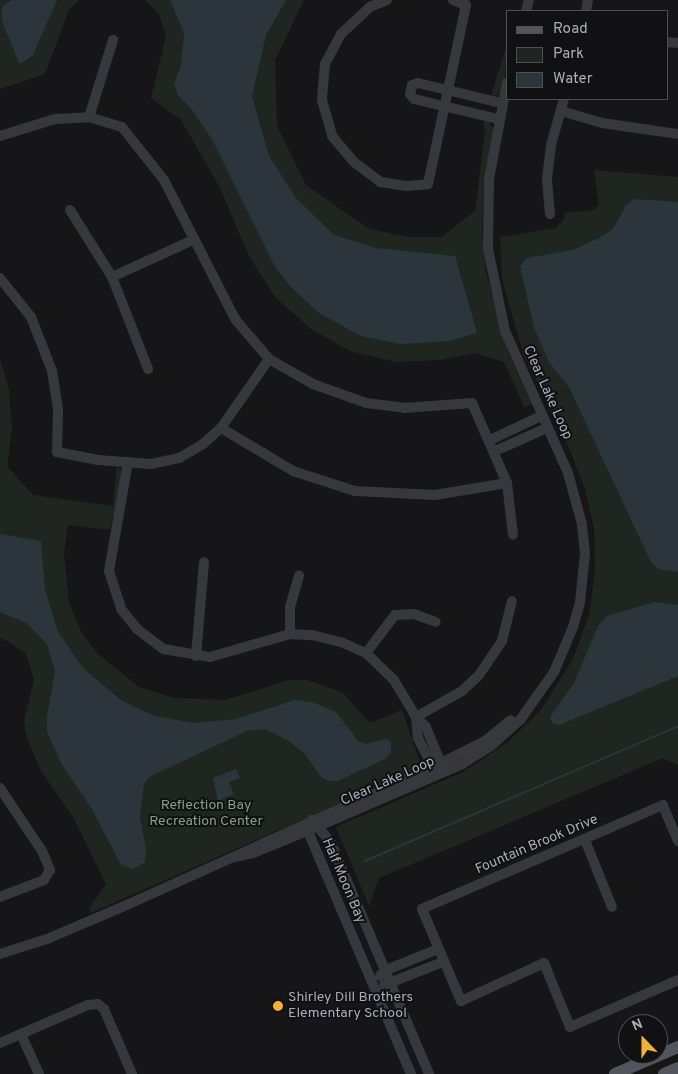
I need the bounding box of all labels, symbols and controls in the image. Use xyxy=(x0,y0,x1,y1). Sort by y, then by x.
legend xyxy=(506,10,668,100)
text: Road xyxy=(553,20,588,39)
text: Park xyxy=(553,45,584,64)
text: Water xyxy=(553,70,592,89)
street label: Clear Lake Loop xyxy=(519,343,575,443)
street label: Clear Lake Loop xyxy=(338,754,438,810)
park label: Reflection Bay Recreation Center xyxy=(149,798,263,830)
street label: Fountain Brook Drive xyxy=(473,812,601,878)
street label: Half Moon Bay xyxy=(318,836,368,926)
place label: Shirley Dill Brothers Elementary School xyxy=(288,990,413,1022)
marker: Shirley Dill Brothers Elementary School xyxy=(272,1000,284,1012)
north arrow xyxy=(618,1014,668,1064)
text: N xyxy=(630,1016,645,1035)

